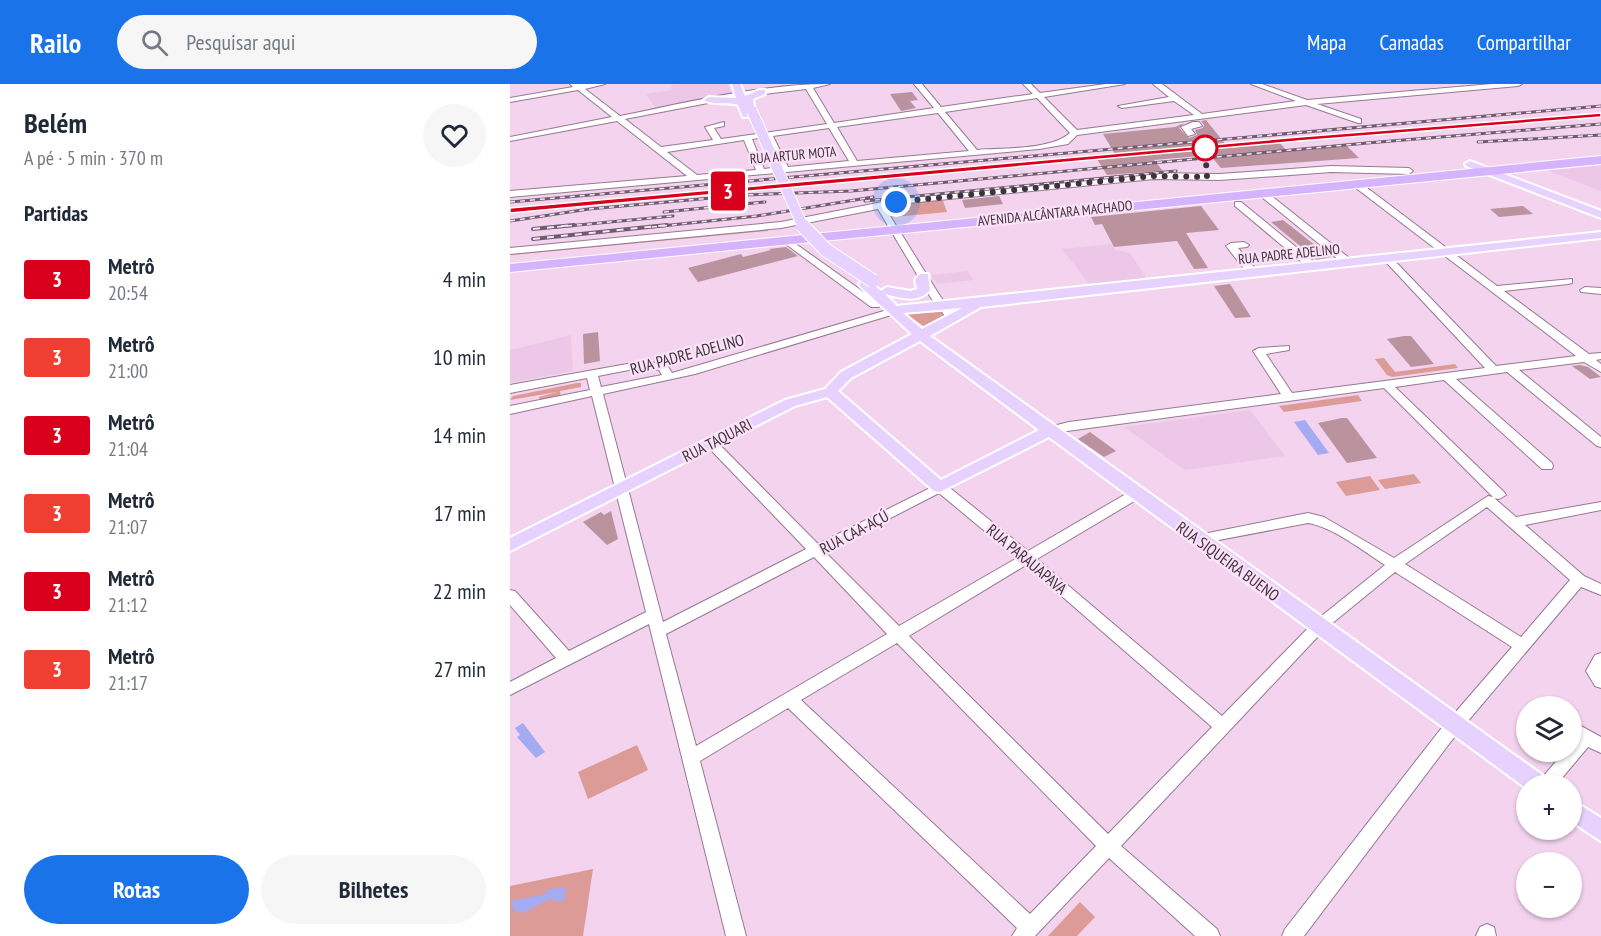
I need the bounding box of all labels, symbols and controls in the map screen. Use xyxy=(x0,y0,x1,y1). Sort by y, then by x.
search box xyxy=(117,15,537,69)
text: Railo xyxy=(30,24,81,61)
icon: search xyxy=(138,26,171,59)
text: Pesquisar aqui xyxy=(186,28,295,56)
text: Mapa xyxy=(1307,29,1346,56)
text: Camadas xyxy=(1379,29,1444,56)
text: Compartilhar xyxy=(1477,29,1571,56)
text: Belém xyxy=(24,104,87,141)
button: heart xyxy=(423,104,486,167)
unlabelled marker xyxy=(1192,135,1218,161)
street label: RUA ARTUR MOTA xyxy=(749,142,837,168)
text: A pé · 5 min · 370 m xyxy=(24,145,163,171)
line badge: 3 xyxy=(708,172,748,210)
text: 3 xyxy=(723,178,733,205)
your location xyxy=(881,187,911,217)
street label: AVENIDA ALCÂNTARA MACHADO xyxy=(977,196,1134,230)
text: Partidas xyxy=(24,199,88,227)
street label: RUA PADRE ADELINO xyxy=(1237,240,1341,268)
text: Metrô xyxy=(108,252,155,280)
text: 4 min xyxy=(443,265,486,293)
text: 3 xyxy=(52,266,62,293)
text: 20:54 xyxy=(108,280,148,306)
street label: RUA PADRE ADELINO xyxy=(628,329,746,379)
text: Metrô xyxy=(108,330,155,358)
text: 10 min xyxy=(433,343,486,371)
text: 3 xyxy=(52,344,62,371)
text: 21:00 xyxy=(108,358,148,384)
text: Metrô xyxy=(108,408,155,436)
street label: RUA TAQUARI xyxy=(679,414,755,466)
text: 14 min xyxy=(433,421,486,449)
text: 3 xyxy=(52,422,62,449)
text: 21:04 xyxy=(108,436,148,462)
text: Metrô xyxy=(108,486,155,514)
text: 17 min xyxy=(434,499,486,527)
text: 3 xyxy=(52,500,62,527)
street label: RUA CAA-AÇÚ xyxy=(816,505,892,559)
text: 21:07 xyxy=(108,514,148,540)
street label: RUA SIQUEIRA BUENO xyxy=(1173,517,1284,605)
street label: RUA PARAUAPAVA xyxy=(983,520,1072,599)
text: Metrô xyxy=(108,564,155,592)
text: 22 min xyxy=(433,577,486,605)
text: 3 xyxy=(52,578,62,605)
text: 21:12 xyxy=(108,592,148,618)
text: Metrô xyxy=(108,642,155,670)
text: 27 min xyxy=(434,655,486,683)
text: 3 xyxy=(52,656,62,683)
text: 21:17 xyxy=(108,670,148,696)
map controls xyxy=(1516,696,1582,918)
button: layers xyxy=(1516,696,1582,762)
button: + xyxy=(1516,774,1582,840)
button: − xyxy=(1516,852,1582,918)
button: Rotas xyxy=(24,855,249,924)
button: Bilhetes xyxy=(261,855,486,924)

